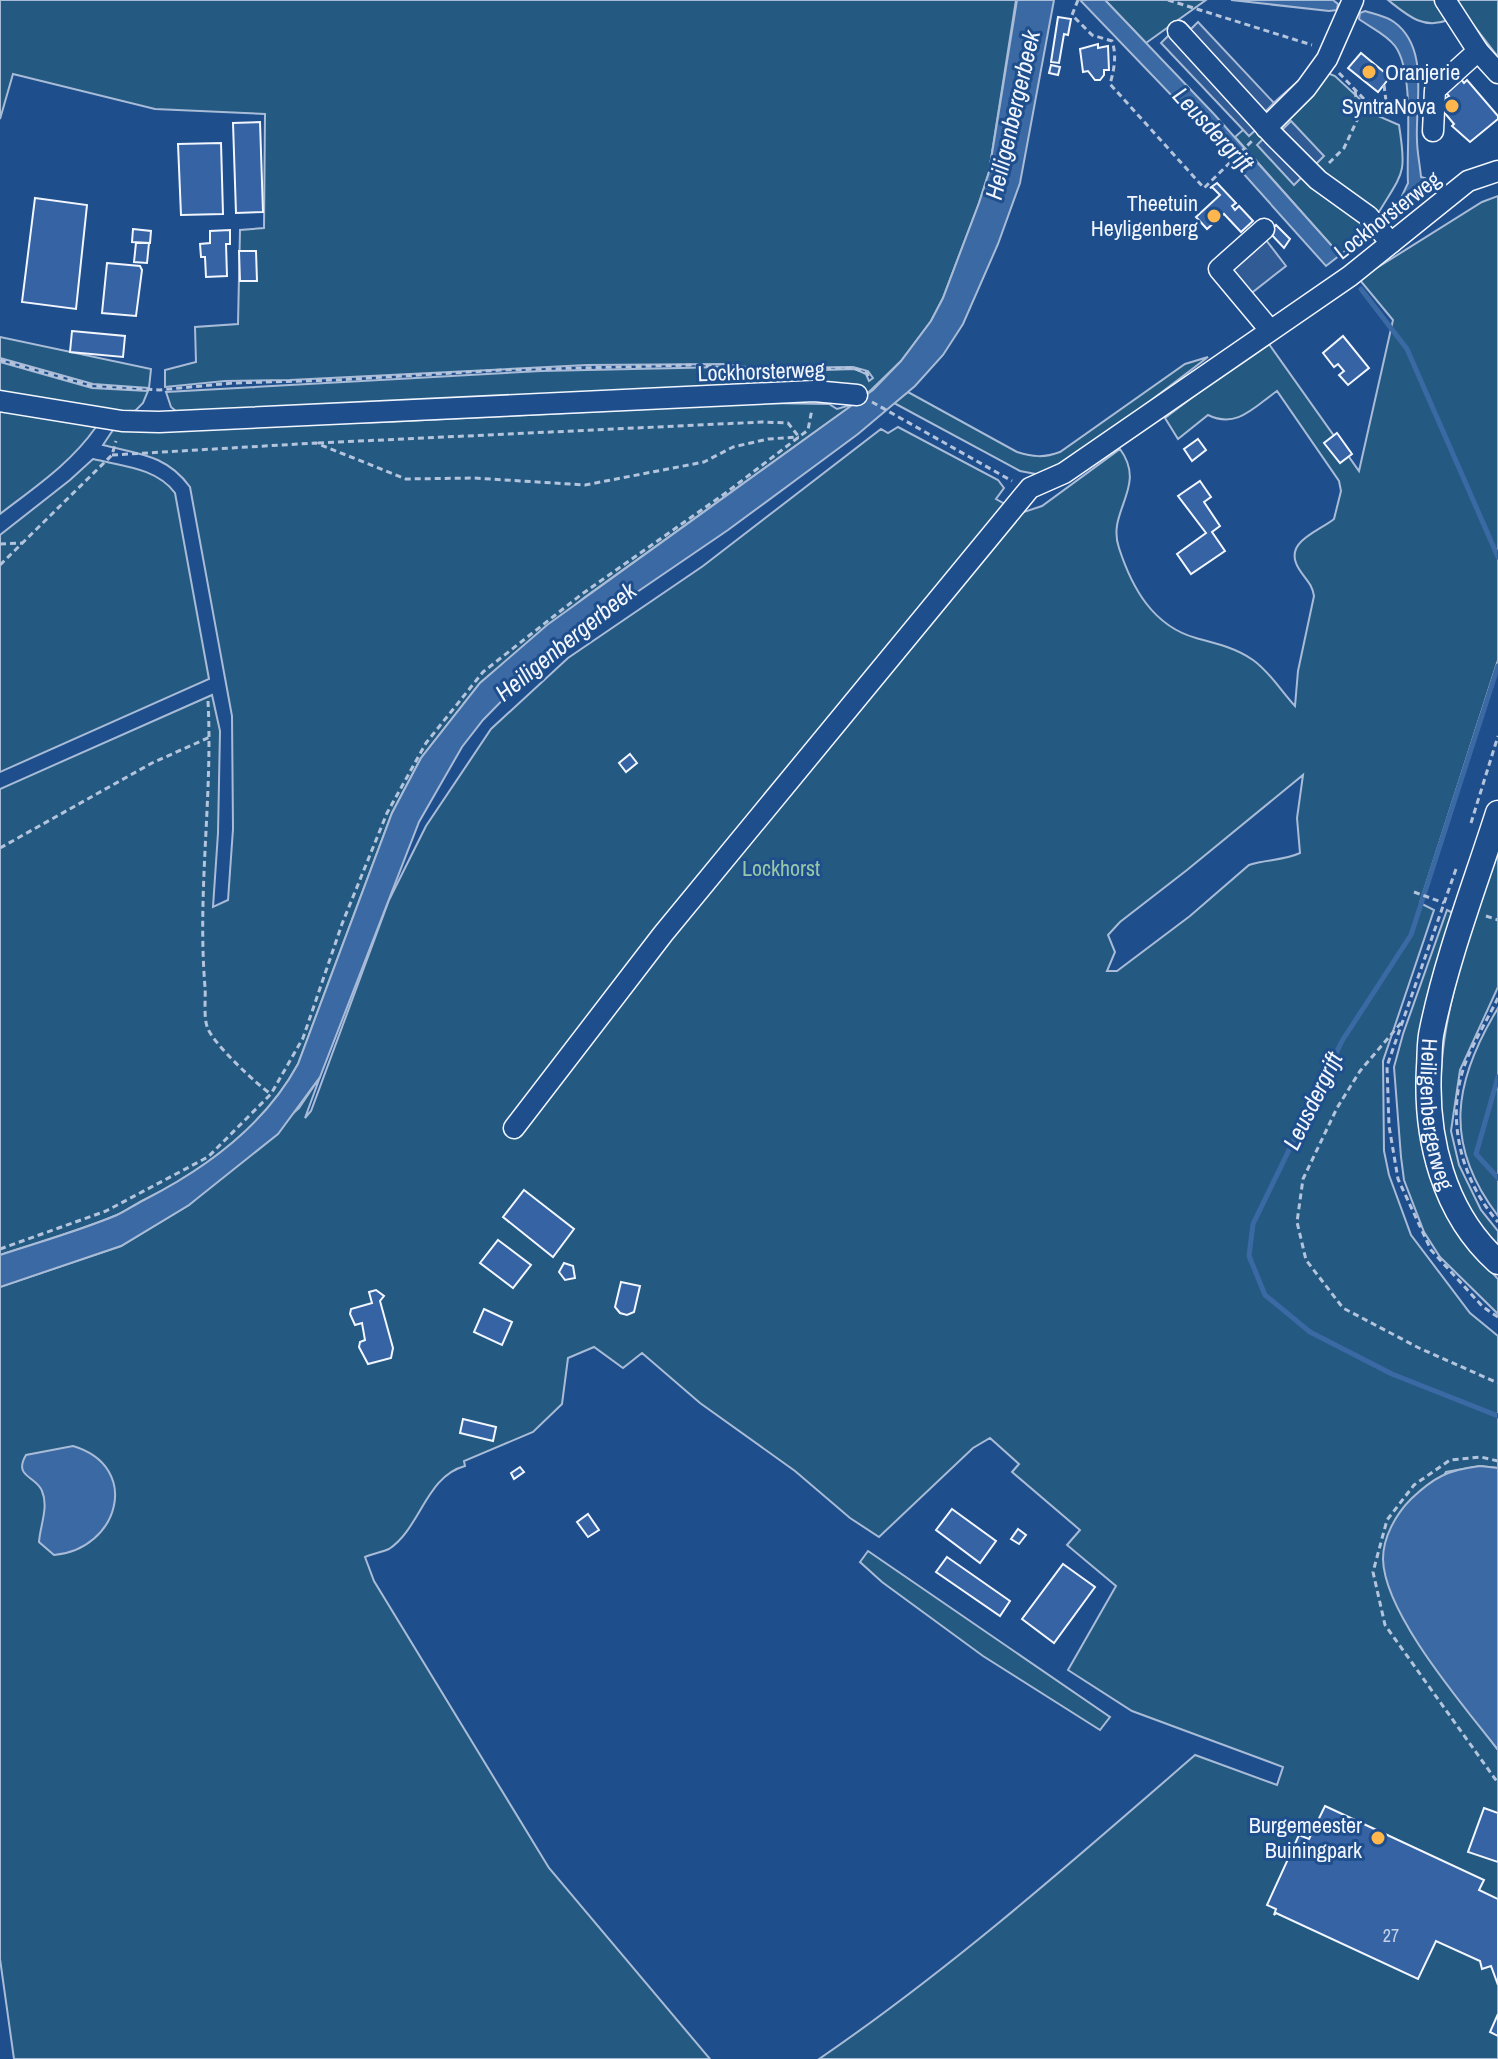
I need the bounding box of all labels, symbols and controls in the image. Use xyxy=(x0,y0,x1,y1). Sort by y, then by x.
water label: Heiligenbergerbeek xyxy=(977,26,1047,203)
place label: Oranjerie xyxy=(1385,57,1460,87)
marker: Oranjerie xyxy=(1360,63,1378,81)
water label: Leusdergrift xyxy=(1166,80,1262,179)
place label: SyntraNova xyxy=(1342,91,1436,121)
marker: SyntraNova xyxy=(1443,97,1461,115)
street label: Lockhorsterweg xyxy=(1328,164,1446,266)
place label: Theetuin Heyligenberg xyxy=(1091,188,1198,243)
marker: Theetuin Heyligenberg xyxy=(1205,207,1223,225)
street label: Lockhorsterweg xyxy=(697,354,825,388)
water label: Heiligenbergerbeek xyxy=(488,574,644,708)
park label: Lockhorst xyxy=(742,853,820,883)
street label: Heiligenbergerweg xyxy=(1413,1038,1461,1194)
water label: Leusdergrift xyxy=(1275,1046,1350,1155)
place label: Burgemeester Buiningpark xyxy=(1249,1810,1363,1865)
marker: Burgemeester Buiningpark xyxy=(1369,1829,1387,1847)
house number: 27 xyxy=(1383,1923,1399,1948)

